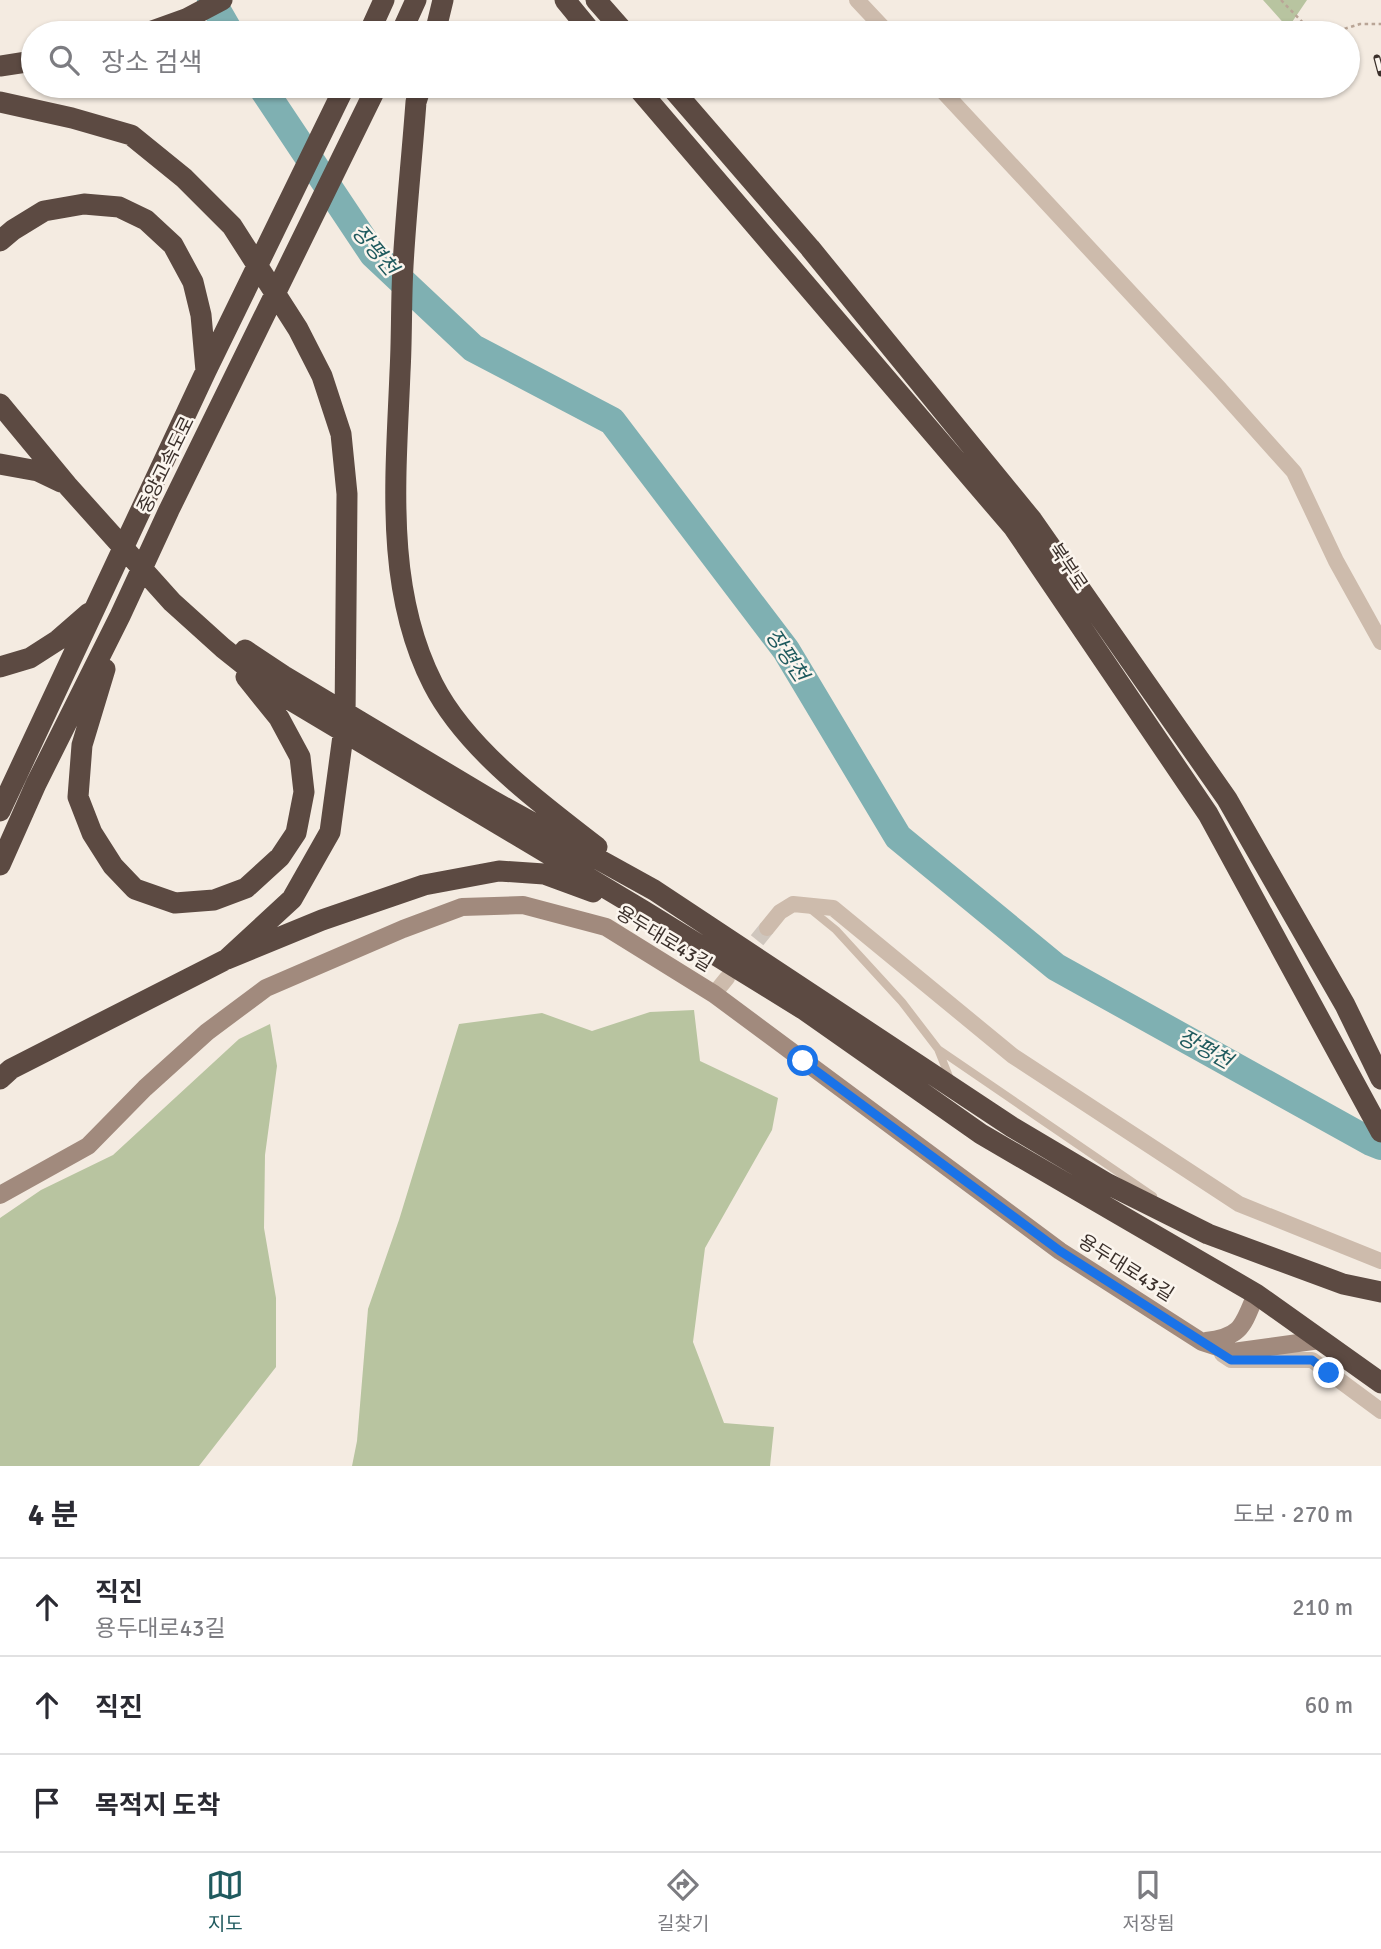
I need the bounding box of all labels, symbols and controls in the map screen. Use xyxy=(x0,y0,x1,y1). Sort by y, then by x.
search box xyxy=(21,21,1360,98)
icon: search xyxy=(45,41,83,79)
text: 장소 검색 xyxy=(101,47,202,79)
water label: 장평천 xyxy=(346,219,405,283)
street label: 중앙고속도로 xyxy=(132,413,200,517)
street label: 북부로 xyxy=(1043,539,1093,595)
water label: 장평천 xyxy=(760,624,815,689)
street label: 용두대로43길 xyxy=(612,901,716,977)
water label: 장평천 xyxy=(1173,1024,1239,1076)
route start xyxy=(787,1045,818,1076)
street label: 용두대로43길 xyxy=(1074,1229,1178,1307)
route end xyxy=(1313,1357,1344,1388)
text: 4 분 xyxy=(28,1497,78,1534)
text: 도보 · 270 m xyxy=(1233,1500,1353,1529)
text: 직진 xyxy=(95,1577,143,1609)
icon: ahead xyxy=(28,1588,66,1626)
text: 210 m xyxy=(1292,1593,1353,1622)
text: 용두대로43길 xyxy=(95,1614,226,1643)
icon: ahead xyxy=(28,1686,66,1724)
text: 60 m xyxy=(1305,1691,1353,1720)
text: 직진 xyxy=(95,1692,143,1724)
icon: arrive xyxy=(28,1784,66,1822)
text: 목적지 도착 xyxy=(95,1790,220,1822)
tab: 지도 xyxy=(206,1866,244,1936)
tab: 길찾기 xyxy=(657,1866,709,1936)
tab: 저장됨 xyxy=(1122,1866,1175,1936)

